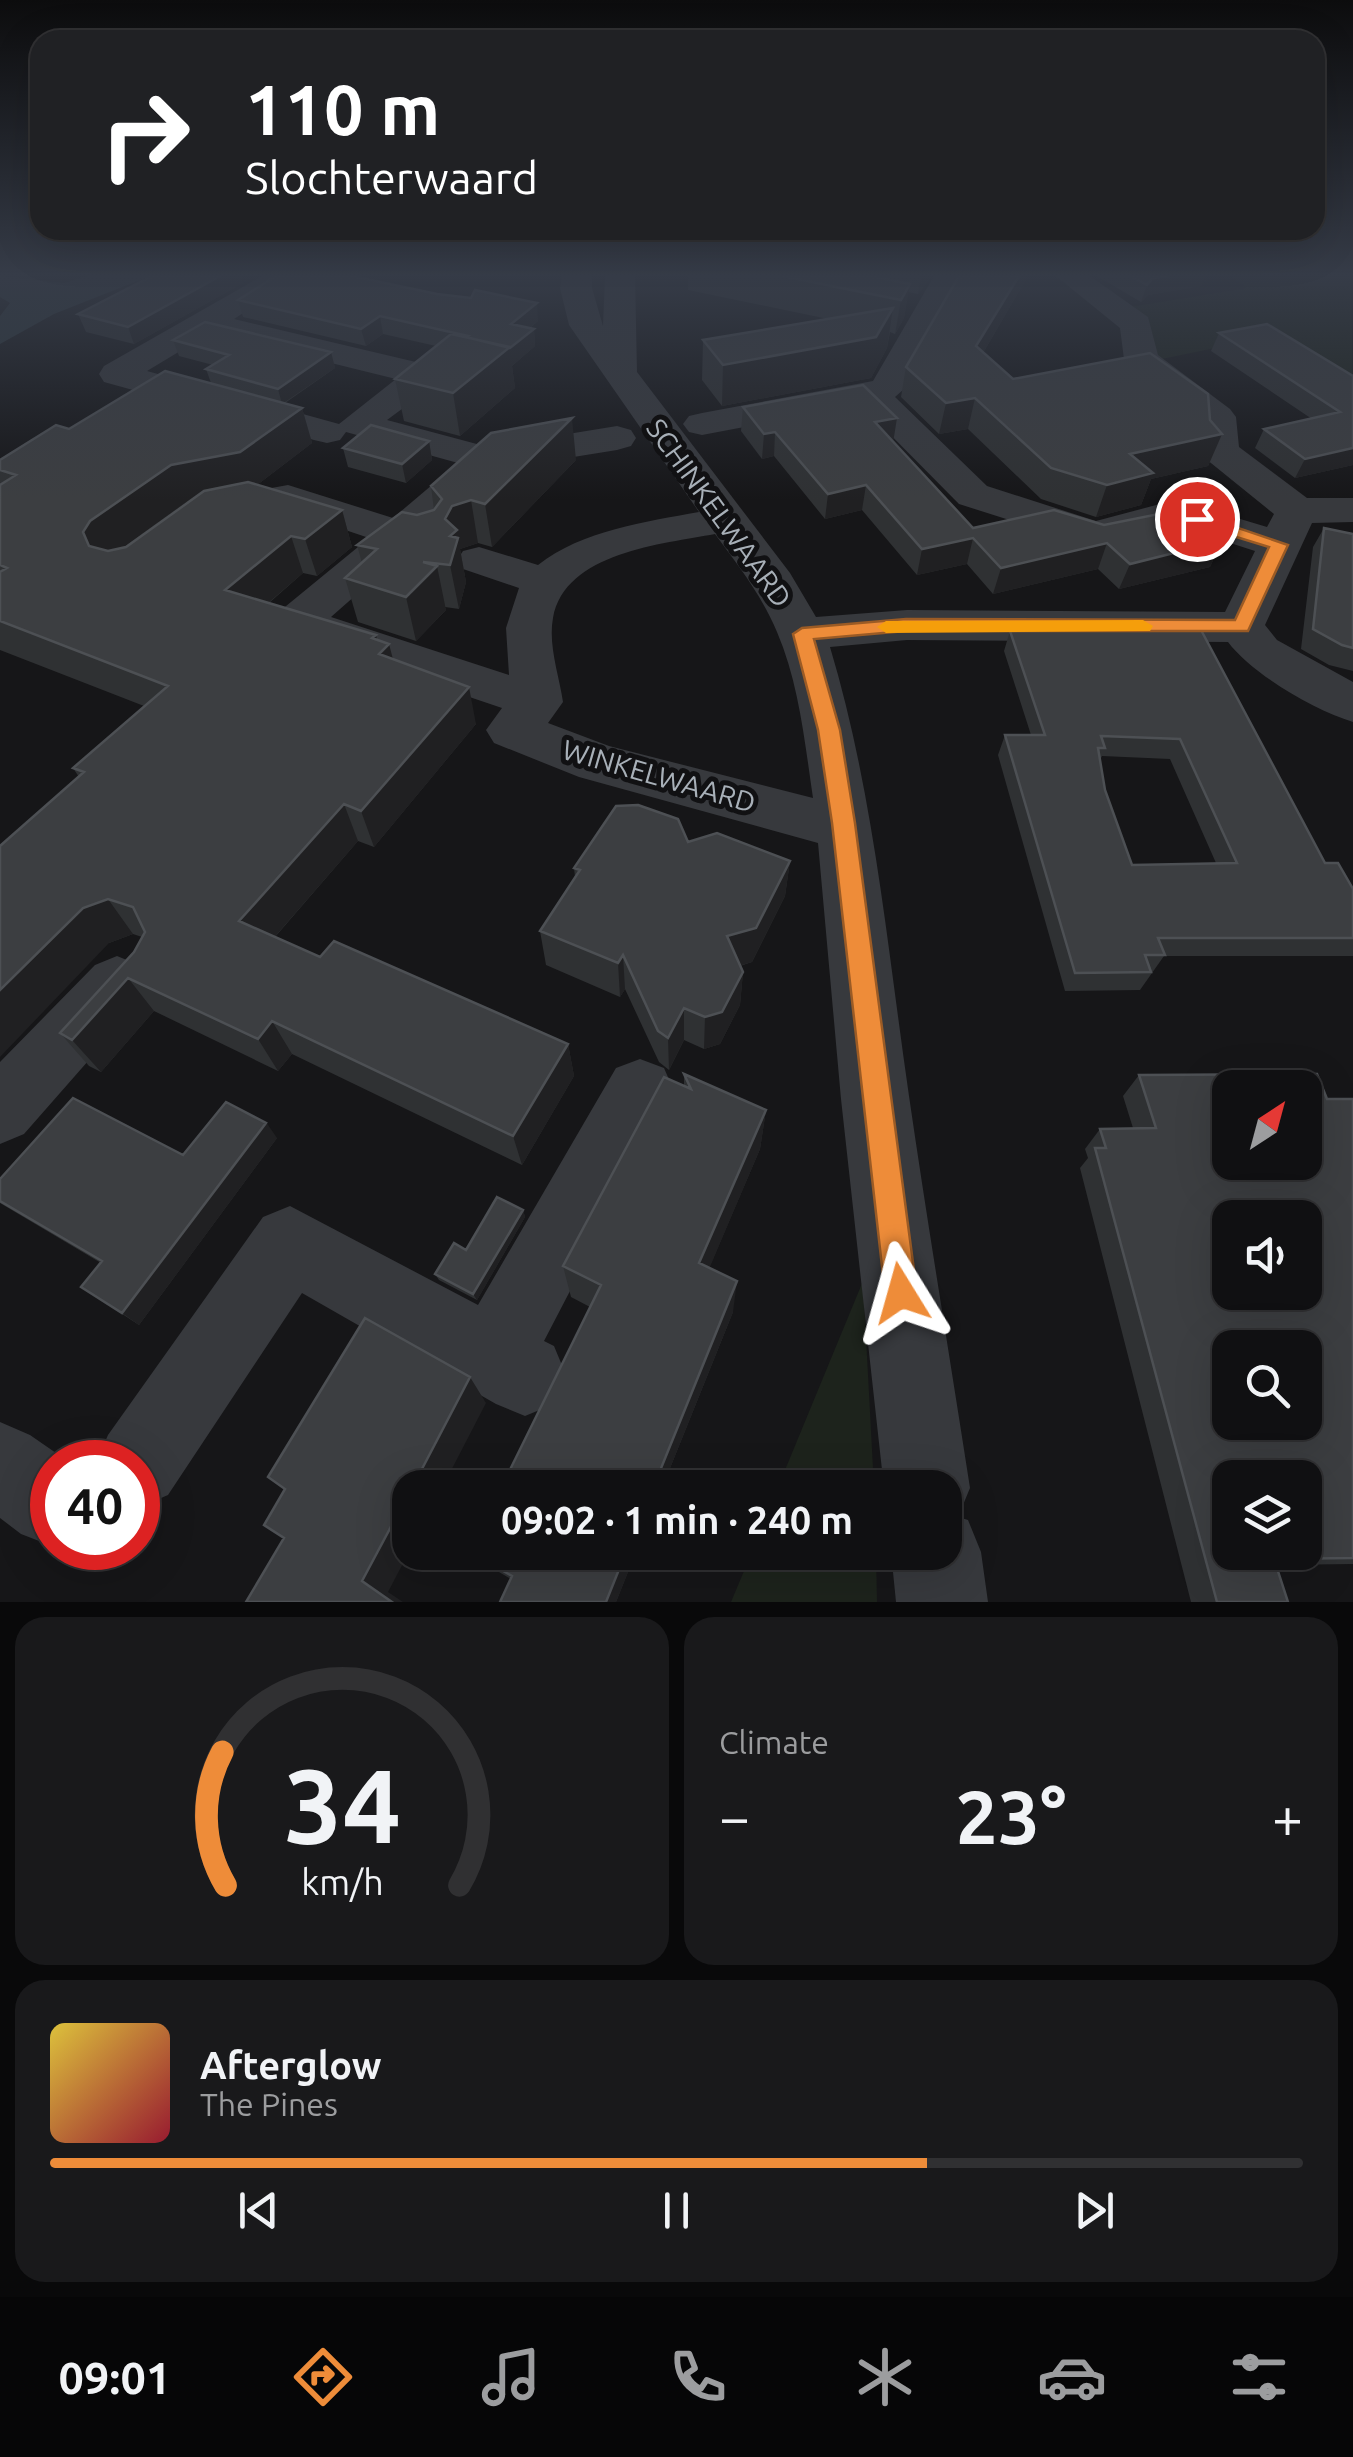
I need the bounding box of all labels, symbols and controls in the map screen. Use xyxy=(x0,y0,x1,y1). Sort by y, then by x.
icon: right xyxy=(80,70,210,200)
text: 110 m xyxy=(245,70,440,148)
text: Slochterwaard xyxy=(245,152,538,203)
street label: SCHINKELWAARD xyxy=(641,413,798,613)
pin xyxy=(1155,477,1240,562)
icon: arrive xyxy=(1170,492,1225,547)
street label: WINKELWAARD xyxy=(559,733,759,818)
north arrow xyxy=(1212,1070,1322,1180)
map controls xyxy=(1212,1070,1322,1570)
button: sound xyxy=(1212,1200,1322,1310)
position arrow xyxy=(849,1241,953,1345)
button: search xyxy=(1212,1330,1322,1440)
speed limit sign: 40 xyxy=(30,1440,160,1570)
button: layers xyxy=(1212,1460,1322,1570)
text: 09:02 · 1 min · 240 m xyxy=(501,1499,853,1541)
text: Climate xyxy=(719,1724,829,1760)
text: 34 xyxy=(283,1746,401,1863)
text: 23° xyxy=(955,1774,1067,1858)
text: − xyxy=(719,1786,750,1847)
text: + xyxy=(1272,1786,1303,1847)
text: km/h xyxy=(301,1862,383,1902)
text: Afterglow xyxy=(200,2044,382,2086)
text: The Pines xyxy=(200,2086,338,2122)
icon: previous xyxy=(231,2183,286,2238)
icon: pause xyxy=(649,2183,704,2238)
icon: next xyxy=(1067,2183,1122,2238)
icon: directions xyxy=(288,2342,358,2412)
icon: music xyxy=(476,2342,546,2412)
icon: phone xyxy=(663,2342,733,2412)
icon: climate xyxy=(850,2342,920,2412)
icon: car xyxy=(1037,2342,1107,2412)
icon: filters xyxy=(1224,2342,1294,2412)
text: 09:01 xyxy=(59,2352,171,2403)

